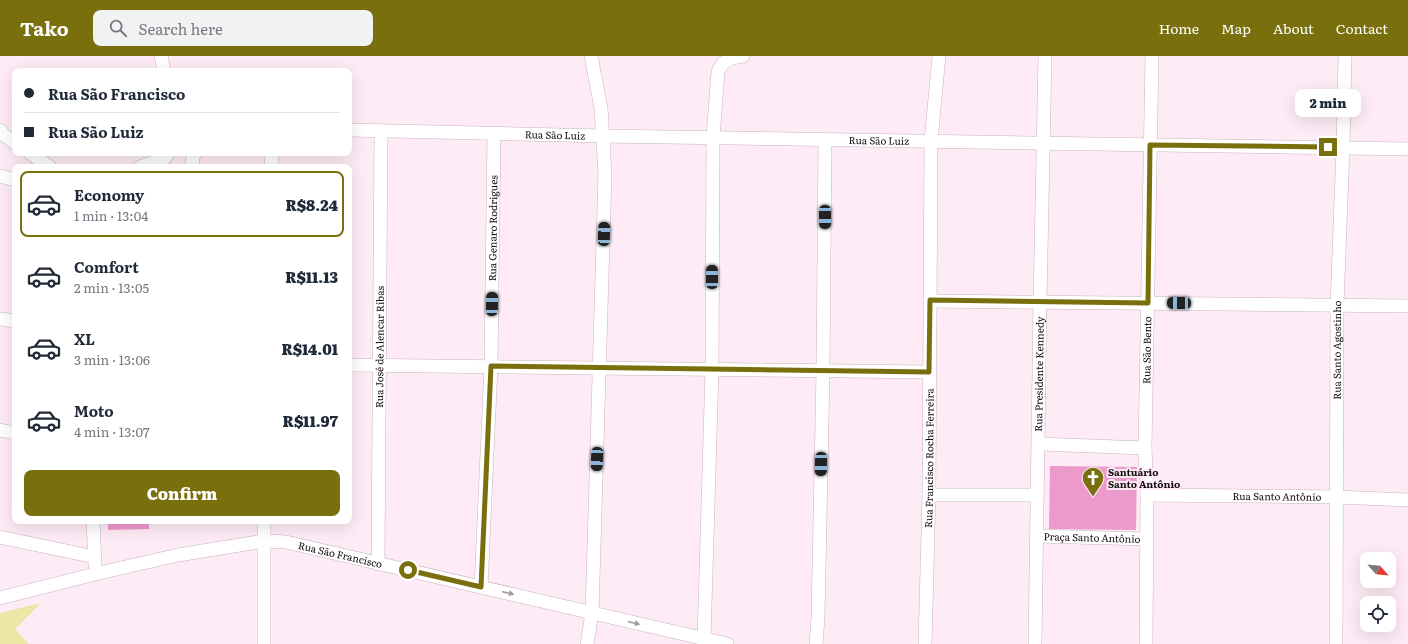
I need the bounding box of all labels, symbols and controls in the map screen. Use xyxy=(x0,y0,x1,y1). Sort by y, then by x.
search box xyxy=(93,10,373,46)
text: Tako xyxy=(20,14,69,42)
icon: search xyxy=(107,17,129,39)
text: Search here xyxy=(139,17,223,40)
text: Home xyxy=(1159,18,1199,38)
text: Map xyxy=(1221,18,1251,38)
text: About xyxy=(1273,18,1314,38)
text: Contact xyxy=(1336,18,1388,38)
text: Rua São Francisco xyxy=(48,82,185,105)
callout: 2 min xyxy=(1295,89,1361,117)
text: 2 min xyxy=(1309,93,1347,112)
text: Rua São Luiz xyxy=(48,120,144,143)
street label: Rua São Luiz xyxy=(525,126,585,143)
street label: Rua São Luiz xyxy=(849,132,909,148)
route end xyxy=(1319,138,1337,156)
street label: Rua Genaro Rodrigues xyxy=(484,175,500,281)
text: Economy xyxy=(74,183,144,206)
icon: car xyxy=(26,186,62,222)
text: R$8.24 xyxy=(286,193,338,216)
car xyxy=(819,205,831,229)
text: 1 min · 13:04 xyxy=(74,206,148,225)
car xyxy=(598,222,610,246)
text: Comfort xyxy=(74,255,139,278)
icon: car xyxy=(26,258,62,294)
text: R$11.13 xyxy=(285,265,338,288)
car xyxy=(706,265,718,289)
text: 2 min · 13:05 xyxy=(74,278,149,297)
street label: Rua José de Alencar Ribas xyxy=(371,285,387,408)
car xyxy=(486,292,498,316)
car xyxy=(1167,297,1191,309)
street label: Rua Santo Agostinho xyxy=(1329,300,1344,400)
street label: Rua Presidente Kennedy xyxy=(1030,316,1047,432)
street label: Rua São Bento xyxy=(1138,316,1154,384)
text: XL xyxy=(74,327,95,350)
icon: car xyxy=(26,330,62,366)
text: R$14.01 xyxy=(281,337,338,360)
text: 3 min · 13:06 xyxy=(74,350,150,369)
street label: Rua Francisco Rocha Ferreira xyxy=(920,388,937,528)
text: Moto xyxy=(74,399,114,422)
icon: car xyxy=(26,402,62,438)
text: R$11.97 xyxy=(283,409,338,432)
text: 4 min · 13:07 xyxy=(74,422,150,441)
car xyxy=(591,447,603,471)
car xyxy=(815,452,827,476)
place label: Santuário Santo Antônio xyxy=(1108,464,1180,491)
church icon: Santuário Santo Antônio xyxy=(1080,465,1106,498)
button: Confirm xyxy=(24,470,340,516)
street label: Rua Santo Antônio xyxy=(1232,488,1322,504)
street label: Praça Santo Antônio xyxy=(1043,528,1141,546)
street label: Rua São Francisco xyxy=(297,537,384,571)
north arrow xyxy=(1360,552,1396,588)
map controls xyxy=(1360,552,1396,632)
route start xyxy=(399,561,417,579)
one-way arrow xyxy=(502,590,514,596)
button: locate xyxy=(1360,596,1396,632)
one-way arrow xyxy=(628,620,641,626)

